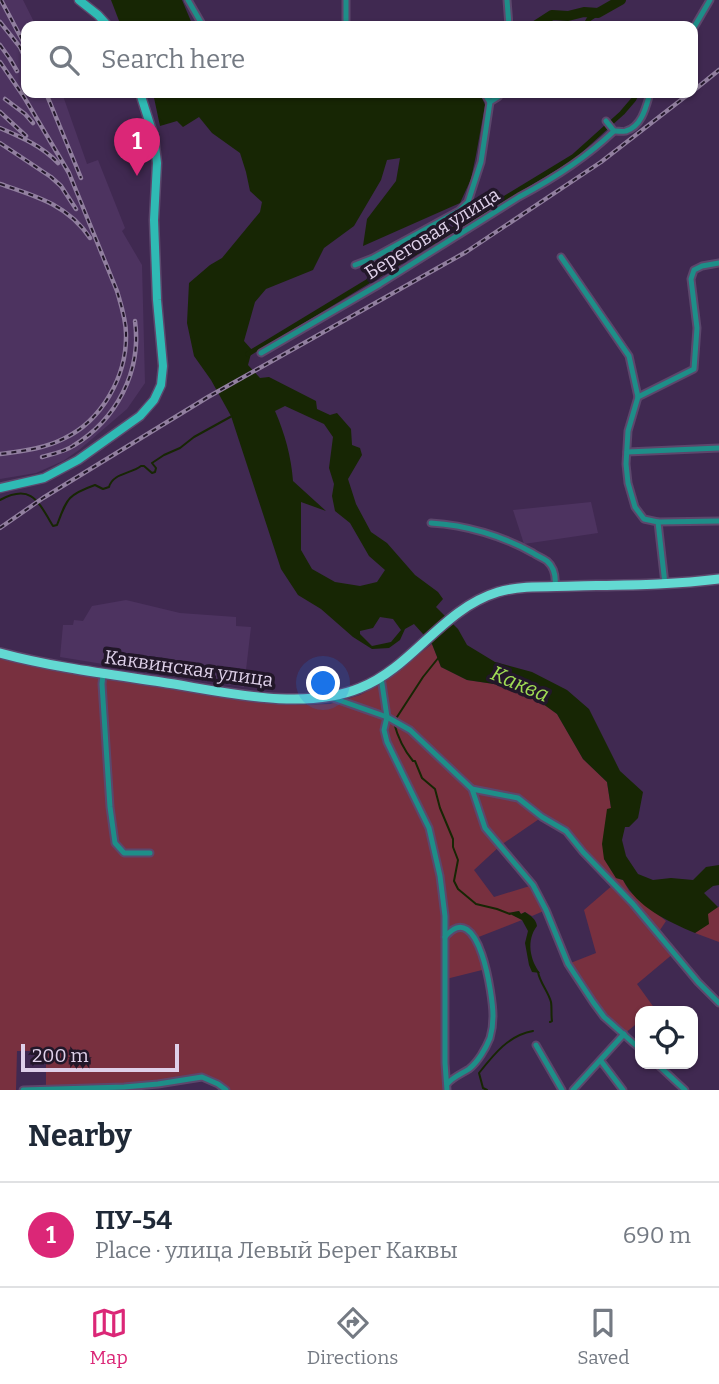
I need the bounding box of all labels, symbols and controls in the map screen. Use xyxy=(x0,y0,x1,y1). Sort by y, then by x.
search box xyxy=(21,21,698,98)
icon: search xyxy=(45,41,83,79)
text: Search here xyxy=(101,44,245,75)
pin: 1 xyxy=(114,118,160,176)
street label: Береговая улица xyxy=(361,182,504,284)
street label: Каквинская улица xyxy=(103,645,275,692)
water label: Каква xyxy=(487,660,553,708)
your location xyxy=(306,666,340,700)
map controls xyxy=(635,1006,698,1069)
button: locate xyxy=(635,1006,698,1069)
scale bar xyxy=(21,1041,178,1073)
text: 200 m xyxy=(32,1044,89,1067)
text: Nearby xyxy=(28,1118,132,1154)
text: ПУ-54 xyxy=(95,1205,172,1236)
text: 1 xyxy=(46,1221,56,1249)
text: 690 m xyxy=(623,1221,691,1249)
text: Place · улица Левый Берег Каквы xyxy=(95,1236,458,1264)
tab: Map xyxy=(90,1304,128,1369)
tab: Directions xyxy=(307,1304,398,1369)
tab: Saved xyxy=(577,1304,629,1369)

